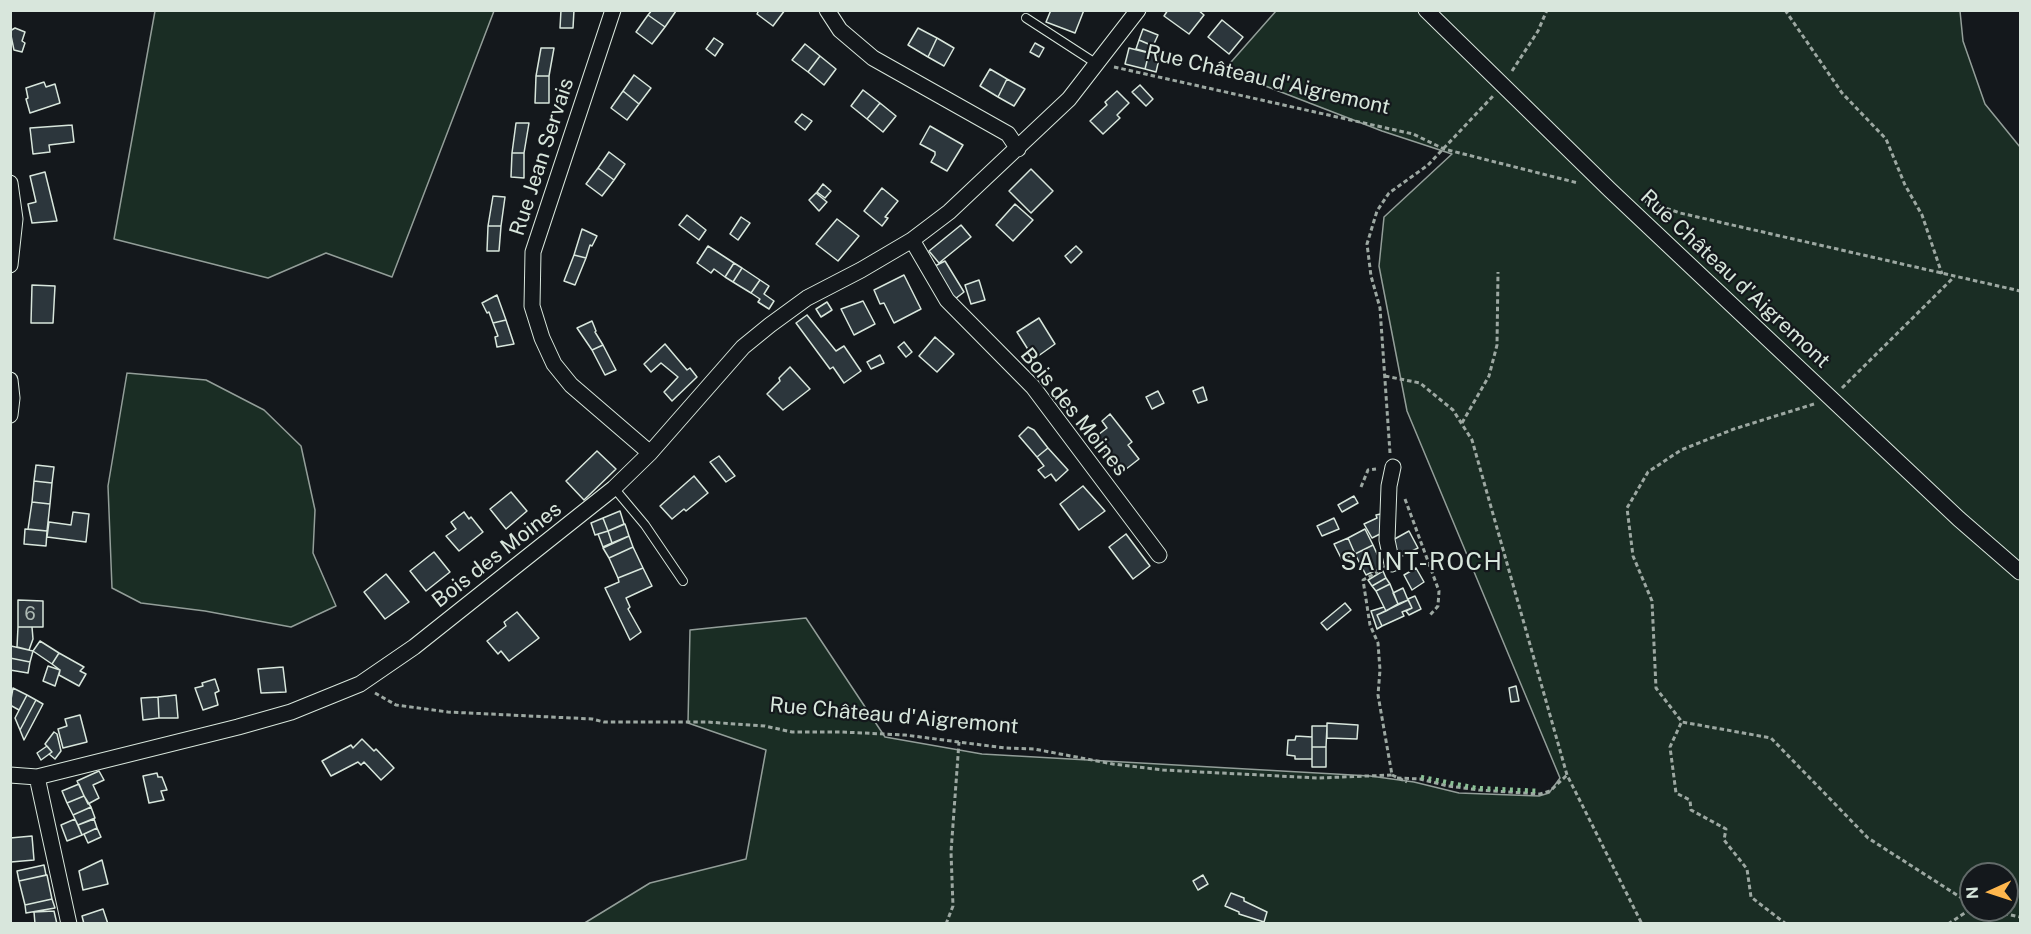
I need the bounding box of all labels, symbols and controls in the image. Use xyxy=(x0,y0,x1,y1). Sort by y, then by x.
street label: Rue Château d'Aigremont xyxy=(1143,40,1393,120)
street label: Rue Jean Servais xyxy=(505,75,579,239)
street label: Rue Château d'Aigremont xyxy=(1635,185,1835,373)
street label: Bois des Moines xyxy=(1015,343,1133,481)
street label: Bois des Moines xyxy=(427,497,567,613)
district label: SAINT-ROCH xyxy=(1341,549,1503,577)
house number: 6 xyxy=(24,603,36,625)
street label: Rue Château d'Aigremont xyxy=(768,693,1020,739)
north arrow xyxy=(1959,862,2019,922)
text: N xyxy=(1963,886,1982,900)

